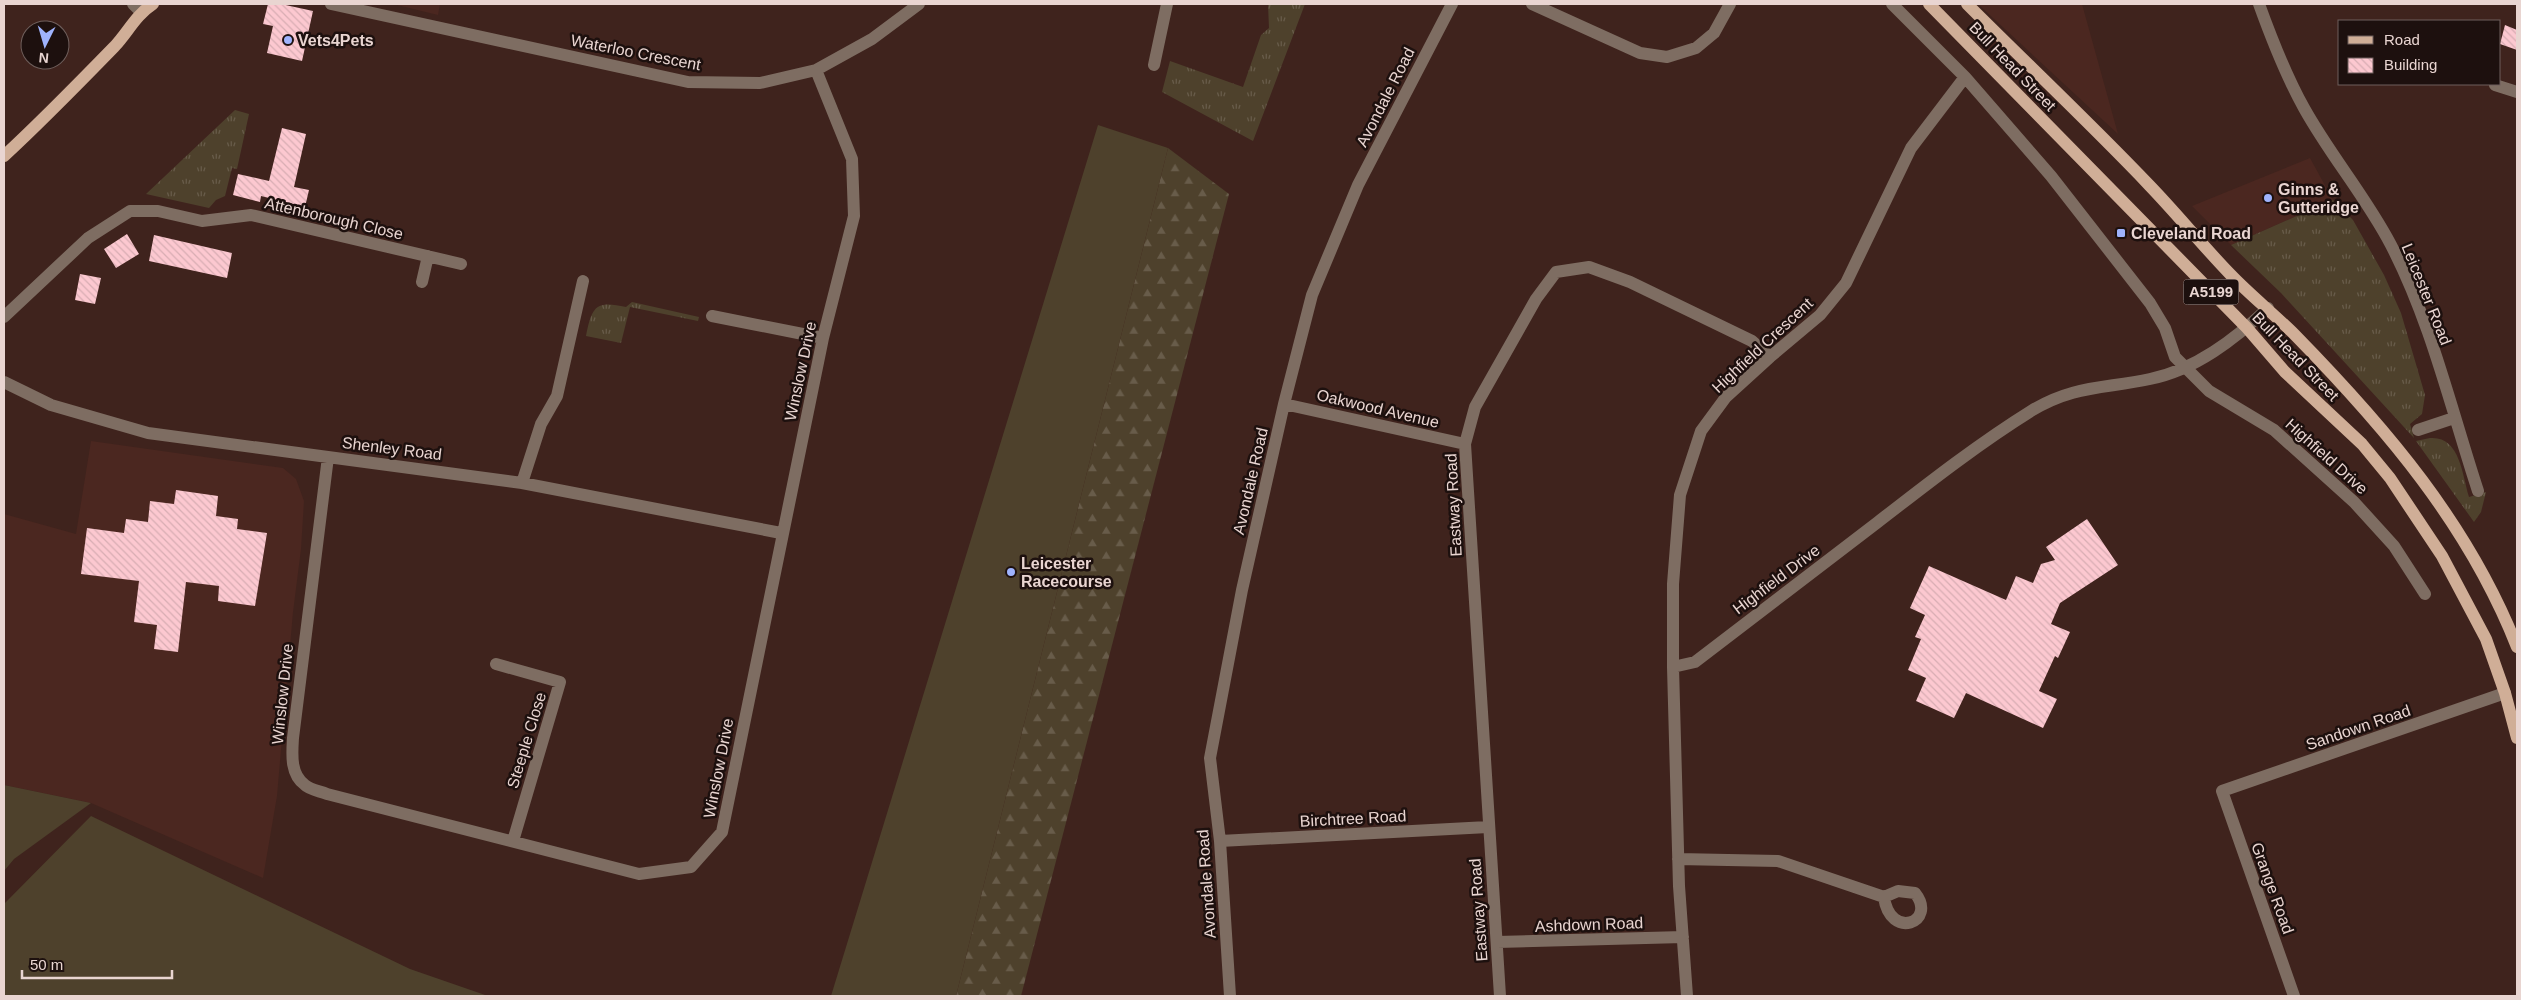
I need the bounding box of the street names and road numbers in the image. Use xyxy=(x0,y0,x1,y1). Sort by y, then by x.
street label: Bull Head Street xyxy=(1966,19,2060,115)
street label: Waterloo Crescent xyxy=(570,32,703,74)
street label: Avondale Road xyxy=(1353,45,1418,150)
street label: Attenborough Close xyxy=(263,194,405,243)
street label: Leicester Road xyxy=(2398,241,2455,347)
road number: A5199 xyxy=(2184,280,2238,304)
street label: Highfield Crescent xyxy=(1709,294,1816,396)
street label: Bull Head Street xyxy=(2249,309,2343,405)
street label: Winslow Drive xyxy=(782,320,819,422)
street label: Oakwood Avenue xyxy=(1315,386,1441,431)
street label: Highfield Drive xyxy=(2282,415,2371,498)
street label: Avondale Road xyxy=(1230,426,1271,536)
street label: Shenley Road xyxy=(341,434,443,463)
street label: Eastway Road xyxy=(1442,453,1465,557)
street label: Highfield Drive xyxy=(1730,541,1823,617)
street label: Winslow Drive xyxy=(269,643,296,745)
street label: Steeple Close xyxy=(504,690,549,790)
street label: Sandown Road xyxy=(2304,702,2413,753)
street label: Winslow Drive xyxy=(700,717,737,819)
street label: Birchtree Road xyxy=(1299,807,1407,830)
street label: Avondale Road xyxy=(1194,829,1219,939)
street label: Grange Road xyxy=(2248,840,2297,936)
street label: Eastway Road xyxy=(1466,858,1491,962)
street label: Ashdown Road xyxy=(1534,914,1644,935)

